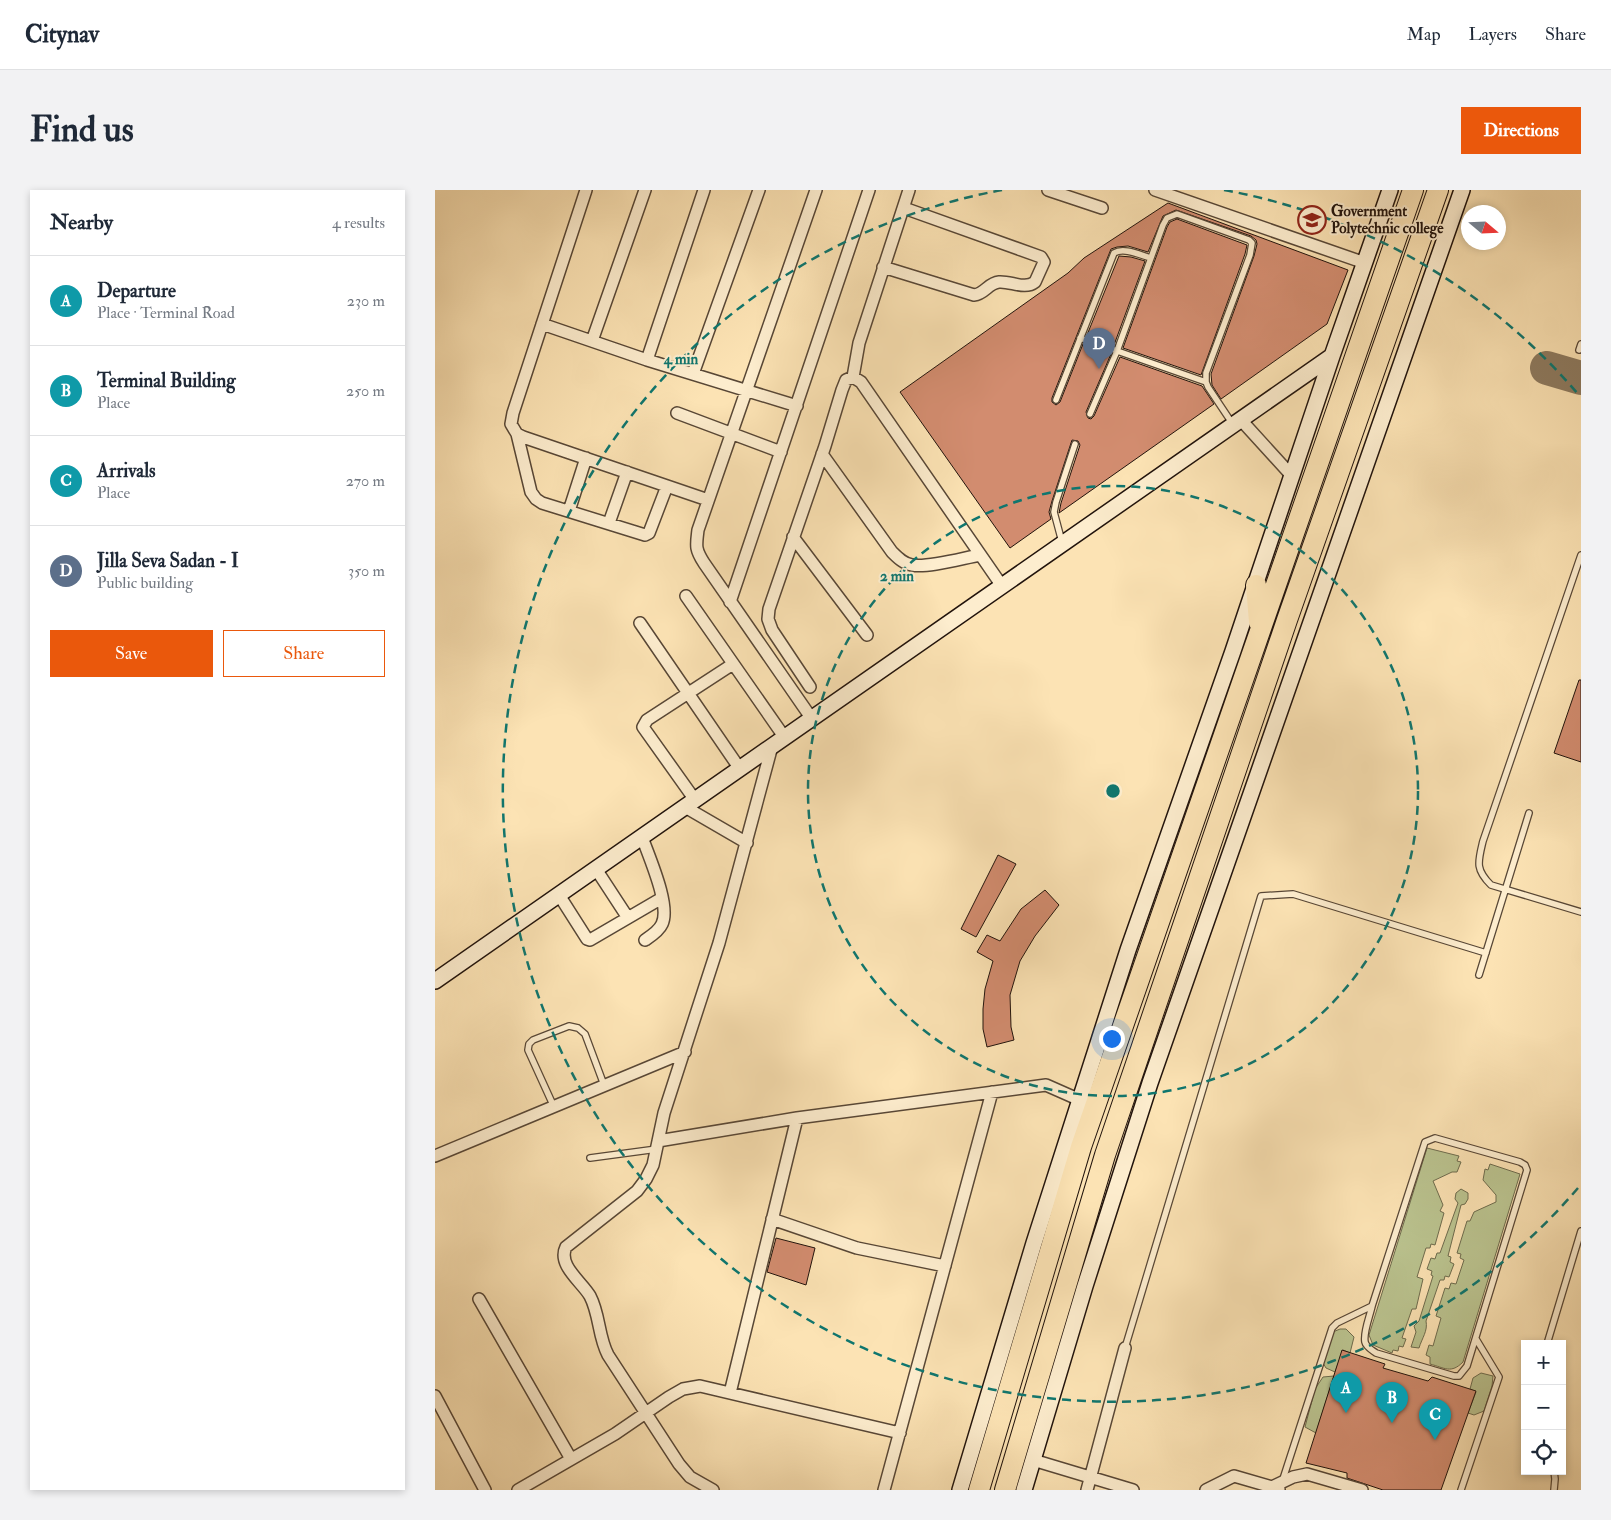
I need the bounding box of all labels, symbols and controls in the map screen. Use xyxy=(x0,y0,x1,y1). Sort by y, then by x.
text: Citynav xyxy=(25,19,99,50)
text: Map xyxy=(1407,23,1441,46)
text: Layers xyxy=(1469,23,1517,46)
text: Share xyxy=(1545,23,1586,46)
button: Directions xyxy=(1461,107,1581,154)
text: Find us xyxy=(30,108,134,152)
place label: Government Polytechnic college xyxy=(1331,202,1444,239)
school or university icon: Government Polytechnic college xyxy=(1297,205,1327,235)
north arrow xyxy=(1461,205,1506,250)
text: Nearby xyxy=(50,209,113,236)
text: 4 results xyxy=(332,213,385,233)
text: Departure xyxy=(97,279,176,303)
text: A xyxy=(61,291,71,311)
text: 230 m xyxy=(347,291,385,311)
text: Place · Terminal Road xyxy=(97,303,235,323)
pin: D xyxy=(1083,328,1115,369)
text: 4 min xyxy=(663,350,699,369)
text: Terminal Building xyxy=(97,369,236,393)
text: B xyxy=(61,381,71,401)
text: 250 m xyxy=(346,381,385,401)
text: Place xyxy=(97,393,130,413)
text: Arrivals xyxy=(97,459,156,483)
text: C xyxy=(60,471,72,491)
text: 270 m xyxy=(346,471,385,491)
text: Place xyxy=(97,483,130,503)
text: Jilla Seva Sadan - I xyxy=(97,549,239,573)
text: D xyxy=(59,561,73,581)
text: 350 m xyxy=(348,561,385,581)
text: 2 min xyxy=(880,567,914,586)
text: Public building xyxy=(97,573,193,593)
button: Save xyxy=(50,630,213,677)
button: Share xyxy=(223,630,385,677)
centre of rings xyxy=(1104,782,1122,800)
your location xyxy=(1099,1026,1125,1052)
map controls xyxy=(1521,1340,1566,1475)
button: + xyxy=(1521,1340,1566,1385)
pin: A xyxy=(1330,1372,1362,1413)
pin: B xyxy=(1376,1382,1408,1423)
button: − xyxy=(1521,1385,1566,1430)
pin: C xyxy=(1419,1399,1451,1440)
button: locate xyxy=(1521,1430,1566,1475)

